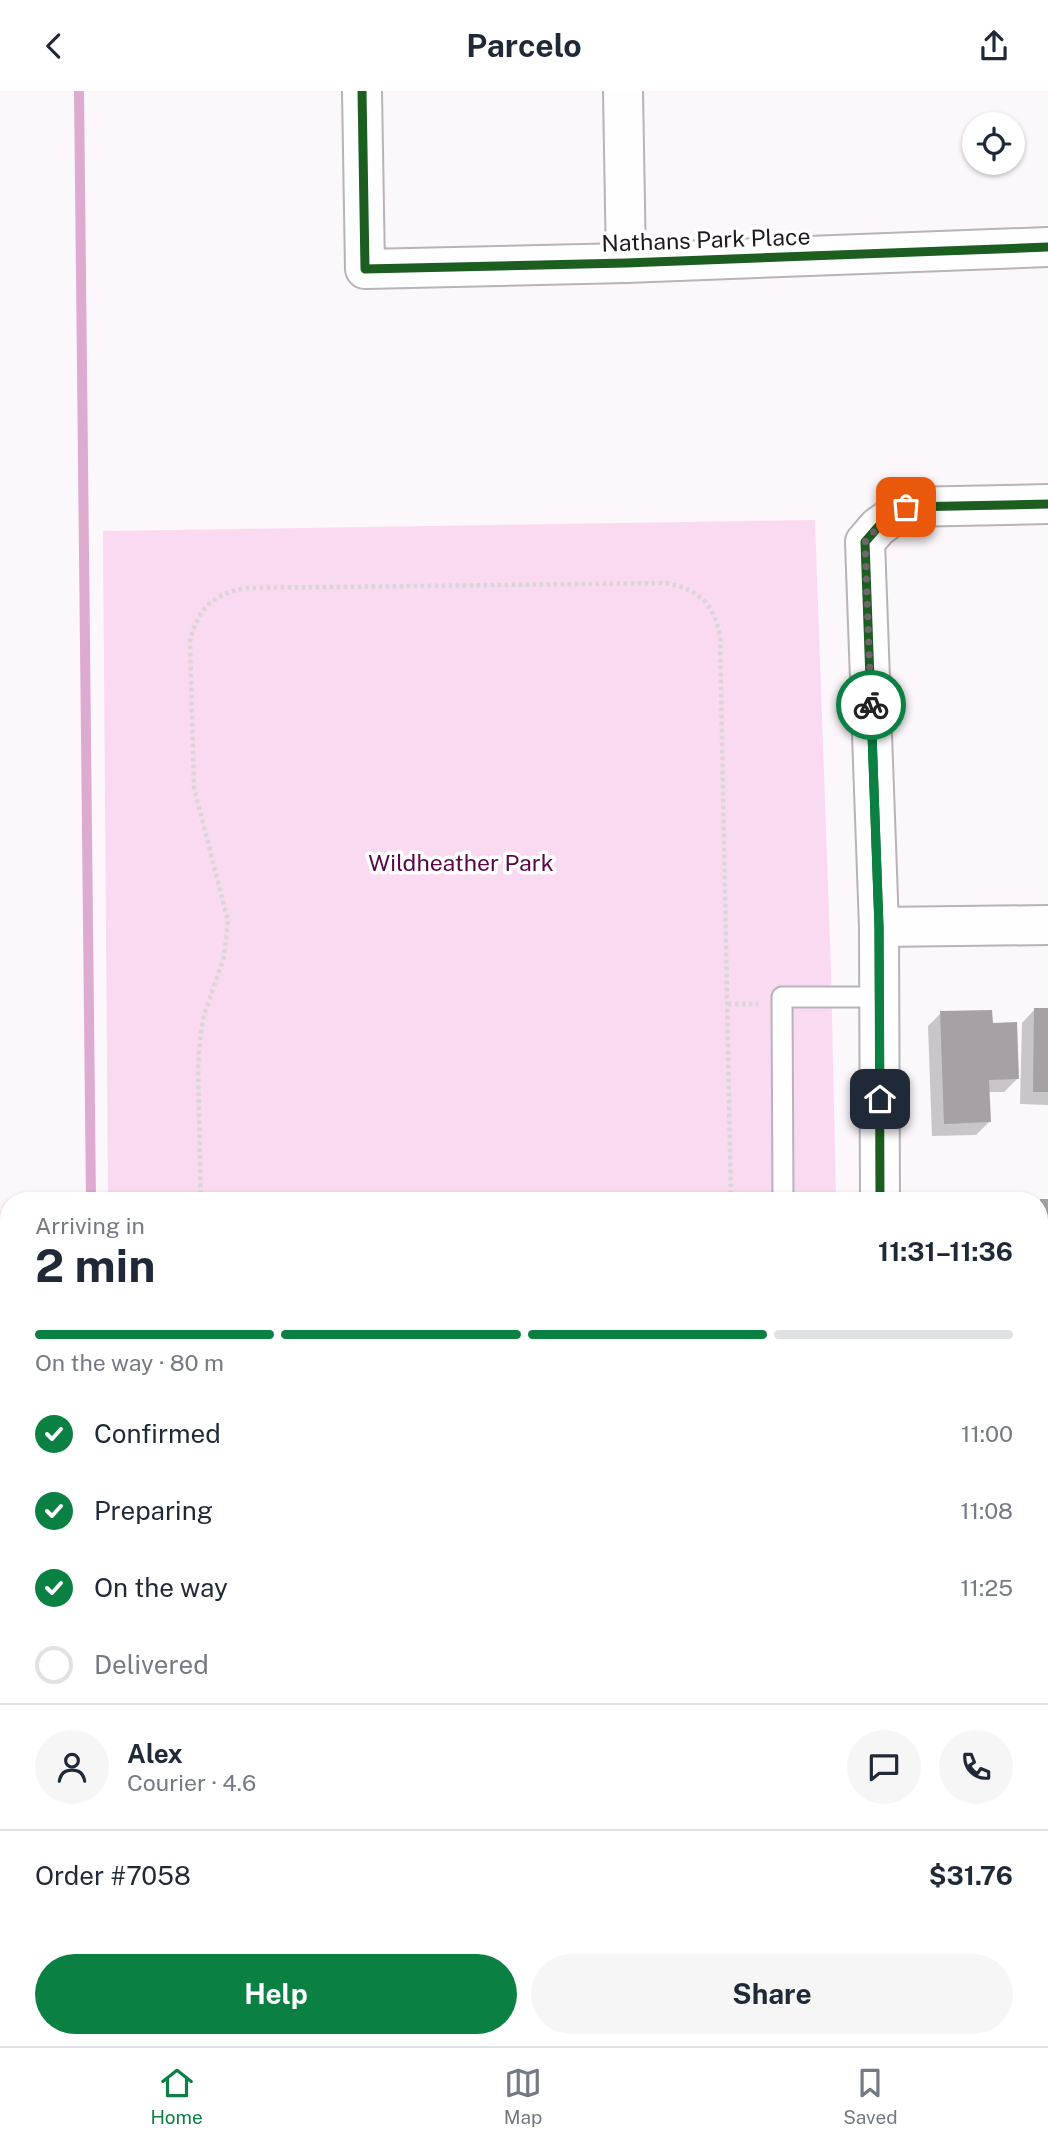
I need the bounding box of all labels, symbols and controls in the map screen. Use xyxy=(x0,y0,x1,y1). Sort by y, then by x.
icon: back xyxy=(35,27,73,65)
text: Parcelo xyxy=(466,27,582,64)
icon: share xyxy=(975,27,1013,65)
map controls xyxy=(962,112,1025,175)
button: locate xyxy=(962,112,1025,175)
street label: Nathans Park Place xyxy=(601,222,811,257)
pin xyxy=(876,477,936,537)
icon: bag xyxy=(887,488,925,526)
courier xyxy=(836,670,906,740)
icon: bike xyxy=(852,686,890,724)
park label: Wildheather Park xyxy=(368,849,554,876)
pin xyxy=(850,1069,910,1129)
icon: home xyxy=(861,1080,899,1118)
text: Arriving in xyxy=(35,1212,145,1239)
text: 11:31–11:36 xyxy=(878,1236,1013,1267)
text: 2 min xyxy=(35,1238,155,1292)
text: On the way · 80 m xyxy=(35,1349,224,1376)
icon: check xyxy=(35,1415,73,1453)
text: Confirmed xyxy=(94,1418,221,1449)
text: 11:00 xyxy=(961,1420,1013,1447)
icon: check xyxy=(35,1492,73,1530)
text: Preparing xyxy=(94,1495,213,1526)
text: 11:08 xyxy=(960,1497,1013,1524)
icon: check xyxy=(35,1569,73,1607)
text: On the way xyxy=(94,1572,228,1603)
text: 11:25 xyxy=(960,1574,1013,1601)
text: Delivered xyxy=(94,1649,209,1680)
button: person xyxy=(35,1730,109,1804)
button: chat xyxy=(847,1730,921,1804)
button: phone xyxy=(939,1730,1013,1804)
text: Alex xyxy=(127,1738,183,1769)
text: Courier · 4.6 xyxy=(127,1769,256,1796)
text: Order #7058 xyxy=(35,1860,191,1891)
text: $31.76 xyxy=(929,1860,1013,1891)
button: Help xyxy=(35,1954,517,2034)
button: Share xyxy=(531,1954,1013,2034)
tab: Home xyxy=(150,2064,203,2128)
tab: Map xyxy=(504,2064,542,2128)
tab: Saved xyxy=(843,2064,898,2128)

